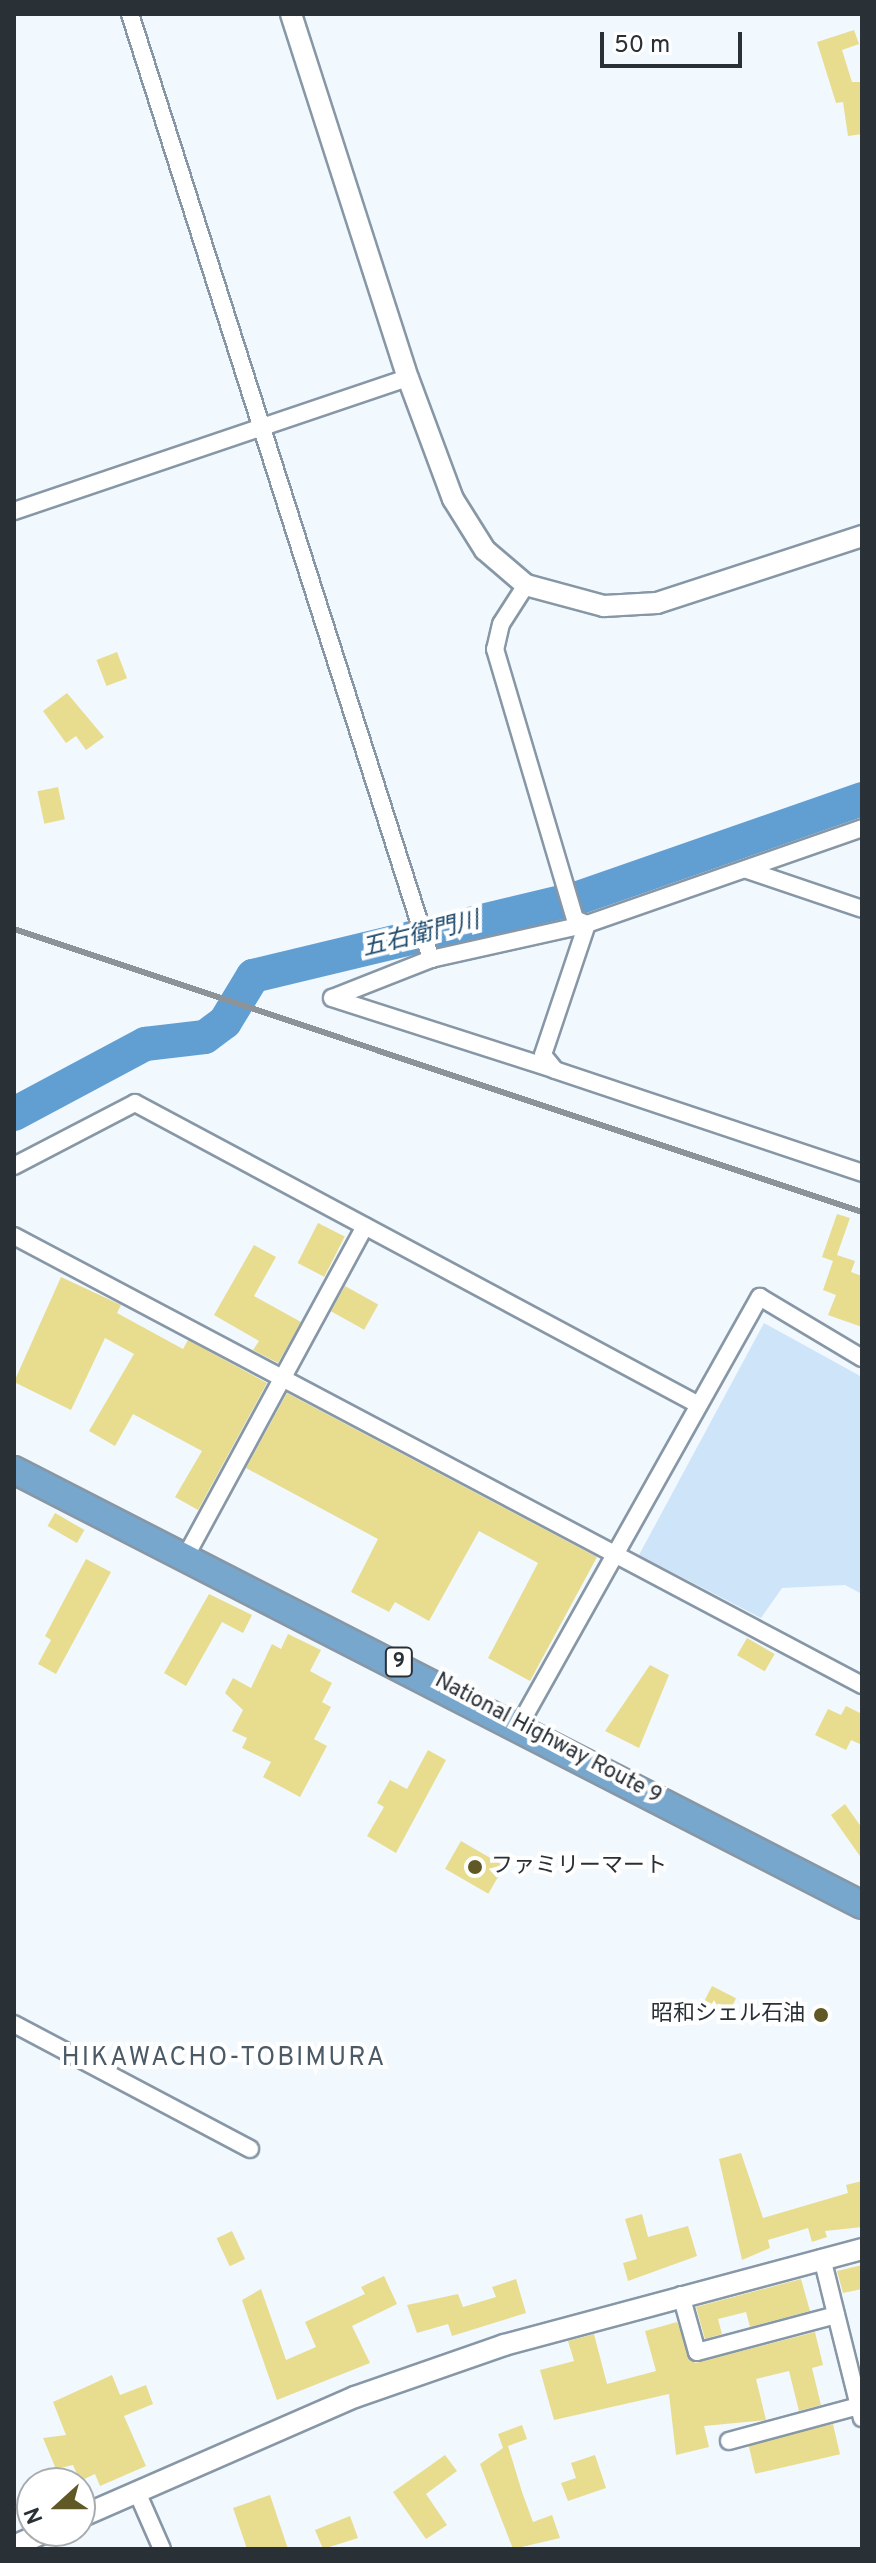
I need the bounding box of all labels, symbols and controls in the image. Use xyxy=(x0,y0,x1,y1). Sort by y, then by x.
scale bar xyxy=(604,16,746,66)
text: 50 m xyxy=(614,31,670,61)
water label: 五右衛門川 xyxy=(359,908,483,964)
road number: 9 xyxy=(383,1646,415,1678)
street label: National Highway Route 9 xyxy=(430,1668,666,1810)
place label: ファミリーマート xyxy=(491,1854,667,1880)
marker: ファミリーマート xyxy=(466,1858,484,1876)
place label: 昭和シェル石油 xyxy=(651,2002,805,2028)
marker: 昭和シェル石油 xyxy=(812,2006,830,2024)
district label: HIKAWACHO-TOBIMURA xyxy=(62,2043,386,2075)
north arrow xyxy=(16,2467,96,2547)
text: N xyxy=(20,2503,50,2527)

